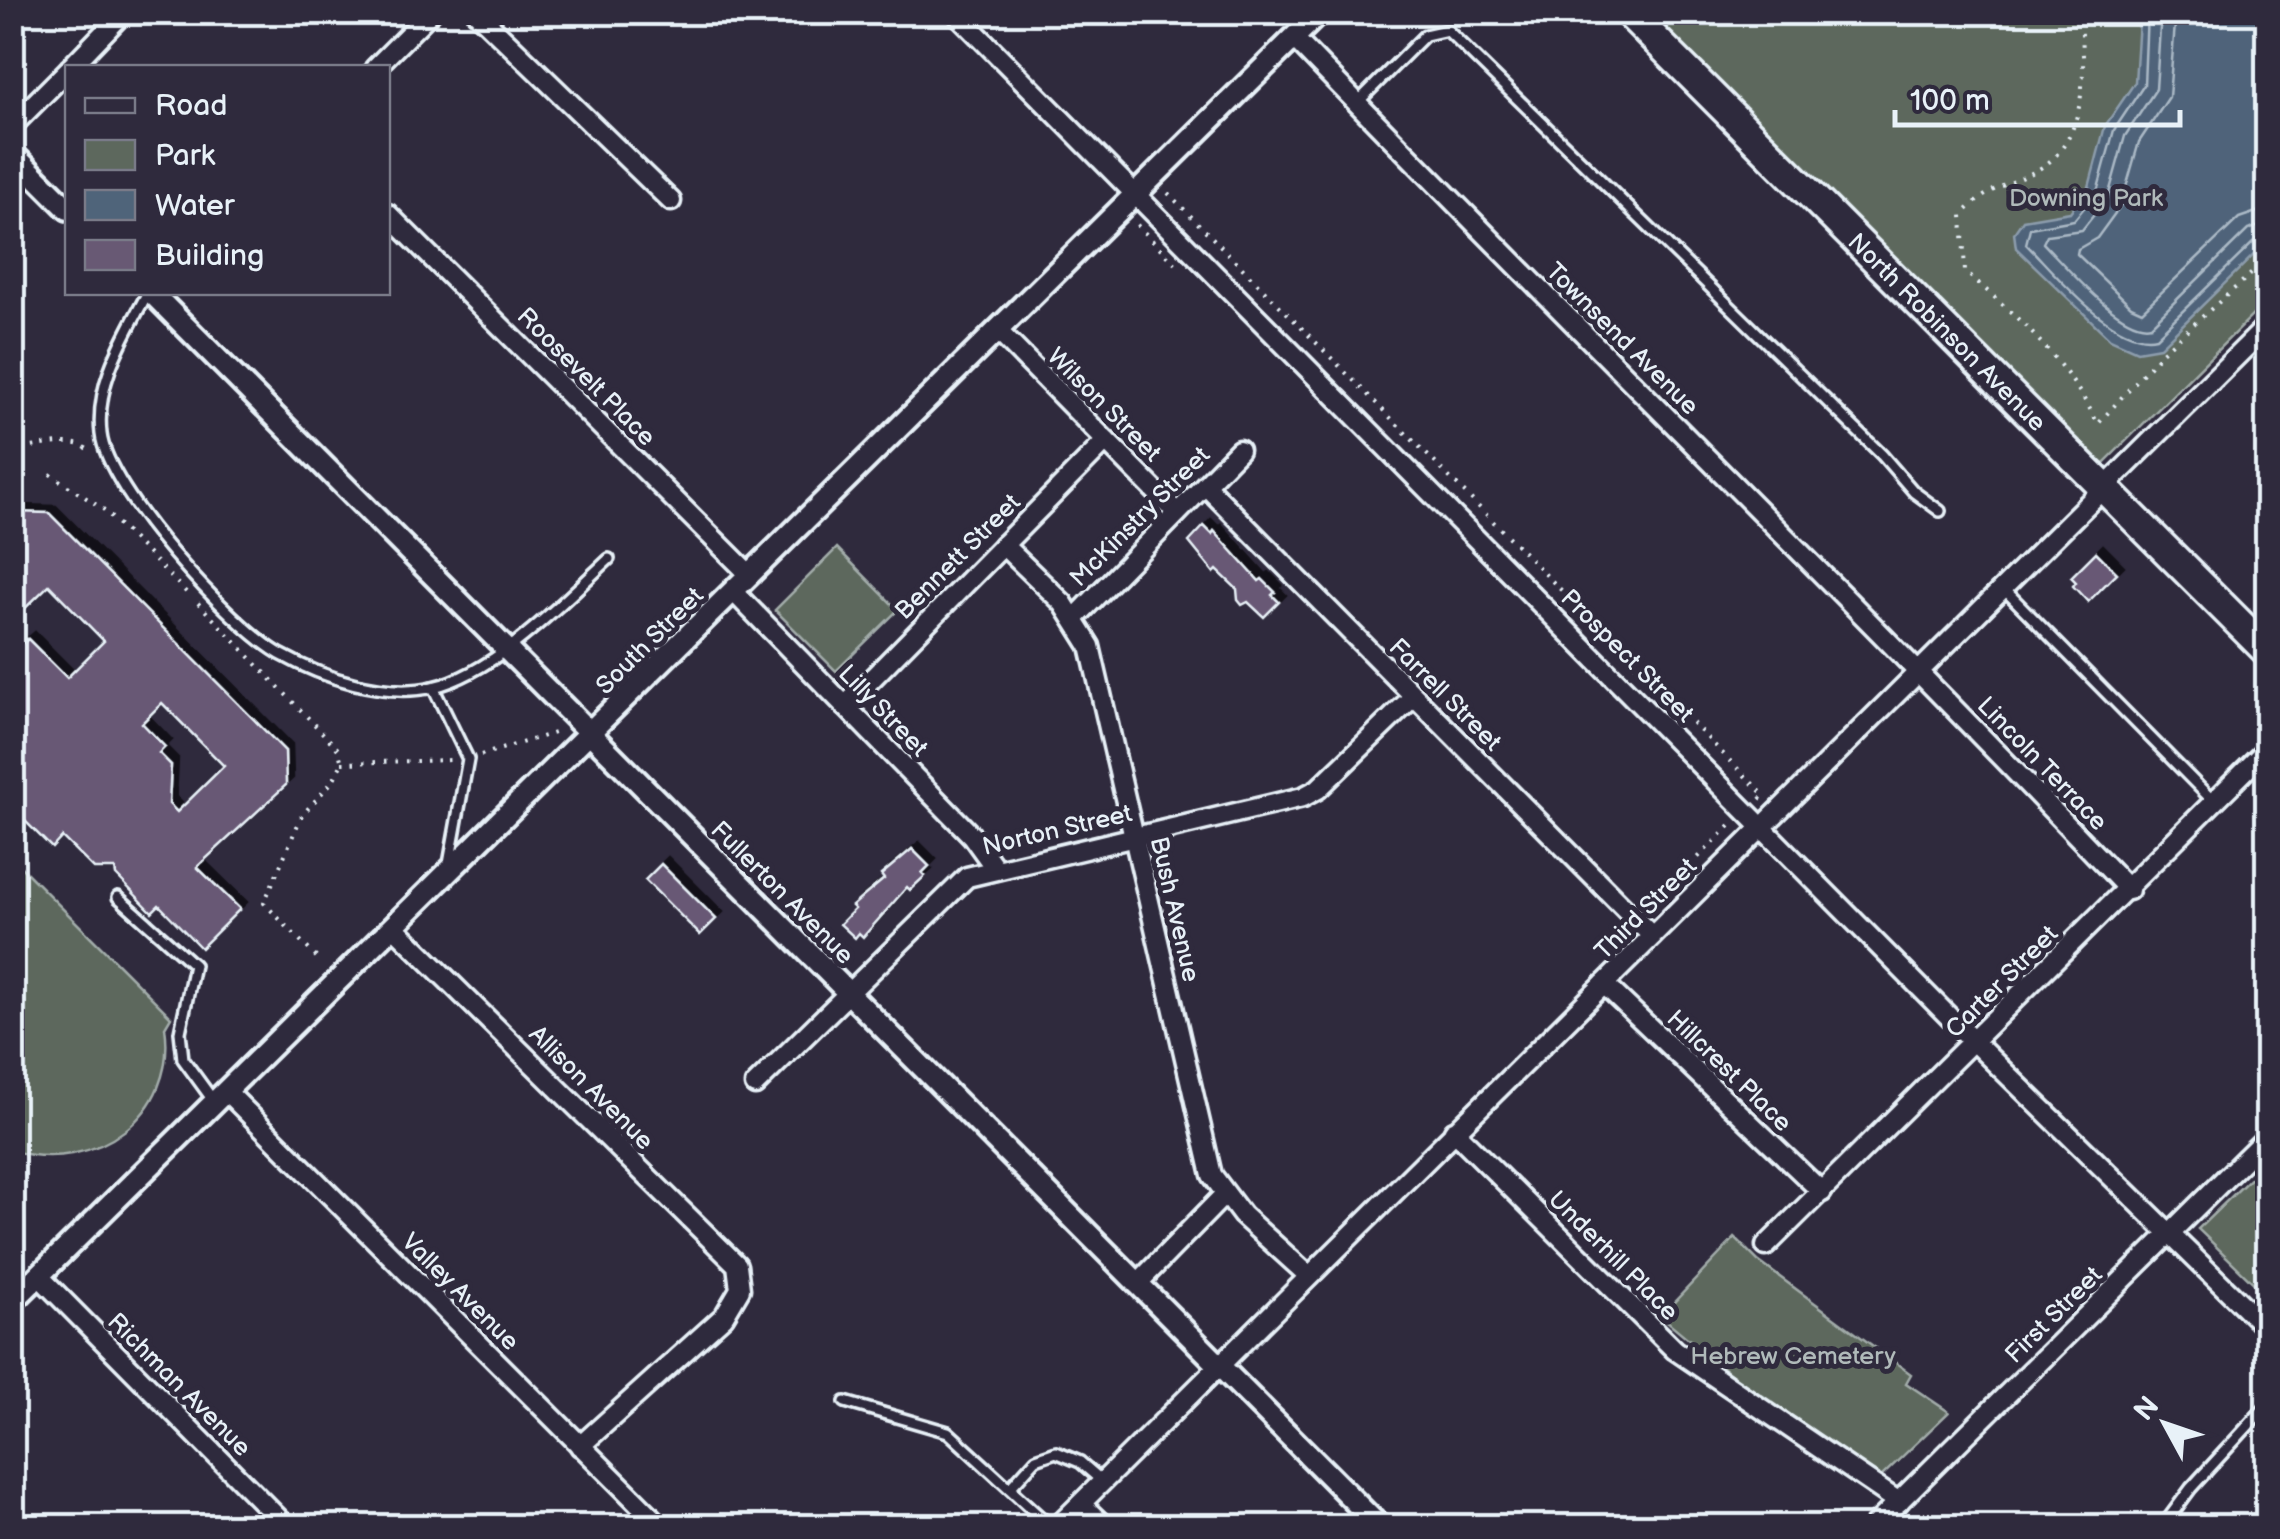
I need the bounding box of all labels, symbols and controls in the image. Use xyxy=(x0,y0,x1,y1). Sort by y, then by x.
legend xyxy=(65,65,390,295)
scale bar xyxy=(1895,65,2180,127)
text: 100 m xyxy=(1910,83,1990,119)
text: Road xyxy=(155,88,228,124)
text: Park xyxy=(155,138,215,174)
park label: Downing Park xyxy=(2009,183,2164,214)
text: Water xyxy=(155,188,236,224)
street label: North Robinson Avenue xyxy=(1841,227,2052,439)
text: Building xyxy=(155,238,264,274)
street label: Townsend Avenue xyxy=(1539,256,1705,422)
street label: Roosevelt Place xyxy=(510,301,662,453)
street label: Wilson Street xyxy=(1040,342,1168,469)
street label: McKinstry Street xyxy=(1063,440,1217,594)
street label: Bennett Street xyxy=(889,487,1028,626)
street label: South Street xyxy=(590,581,711,701)
street label: Prospect Street xyxy=(1554,583,1700,729)
street label: Farrell Street xyxy=(1382,632,1508,758)
street label: Lilly Street xyxy=(831,659,935,764)
street label: Lincoln Terrace xyxy=(1970,690,2114,838)
street label: Norton Street xyxy=(980,798,1135,863)
street label: Fullerton Avenue xyxy=(704,815,860,971)
street label: Bush Avenue xyxy=(1143,834,1206,985)
street label: Third Street xyxy=(1589,851,1704,967)
street label: Carter Street xyxy=(1939,919,2065,1045)
street label: Hillcrest Place xyxy=(1660,1004,1798,1139)
street label: Allison Avenue xyxy=(522,1019,660,1157)
street label: Underhill Place xyxy=(1541,1184,1685,1328)
street label: Valley Avenue xyxy=(395,1227,525,1357)
street label: First Street xyxy=(1999,1260,2109,1370)
street label: Richman Avenue xyxy=(101,1307,257,1463)
park label: Hebrew Cemetery xyxy=(1690,1341,1896,1372)
north arrow xyxy=(2115,1374,2215,1474)
text: N xyxy=(2128,1390,2166,1428)

